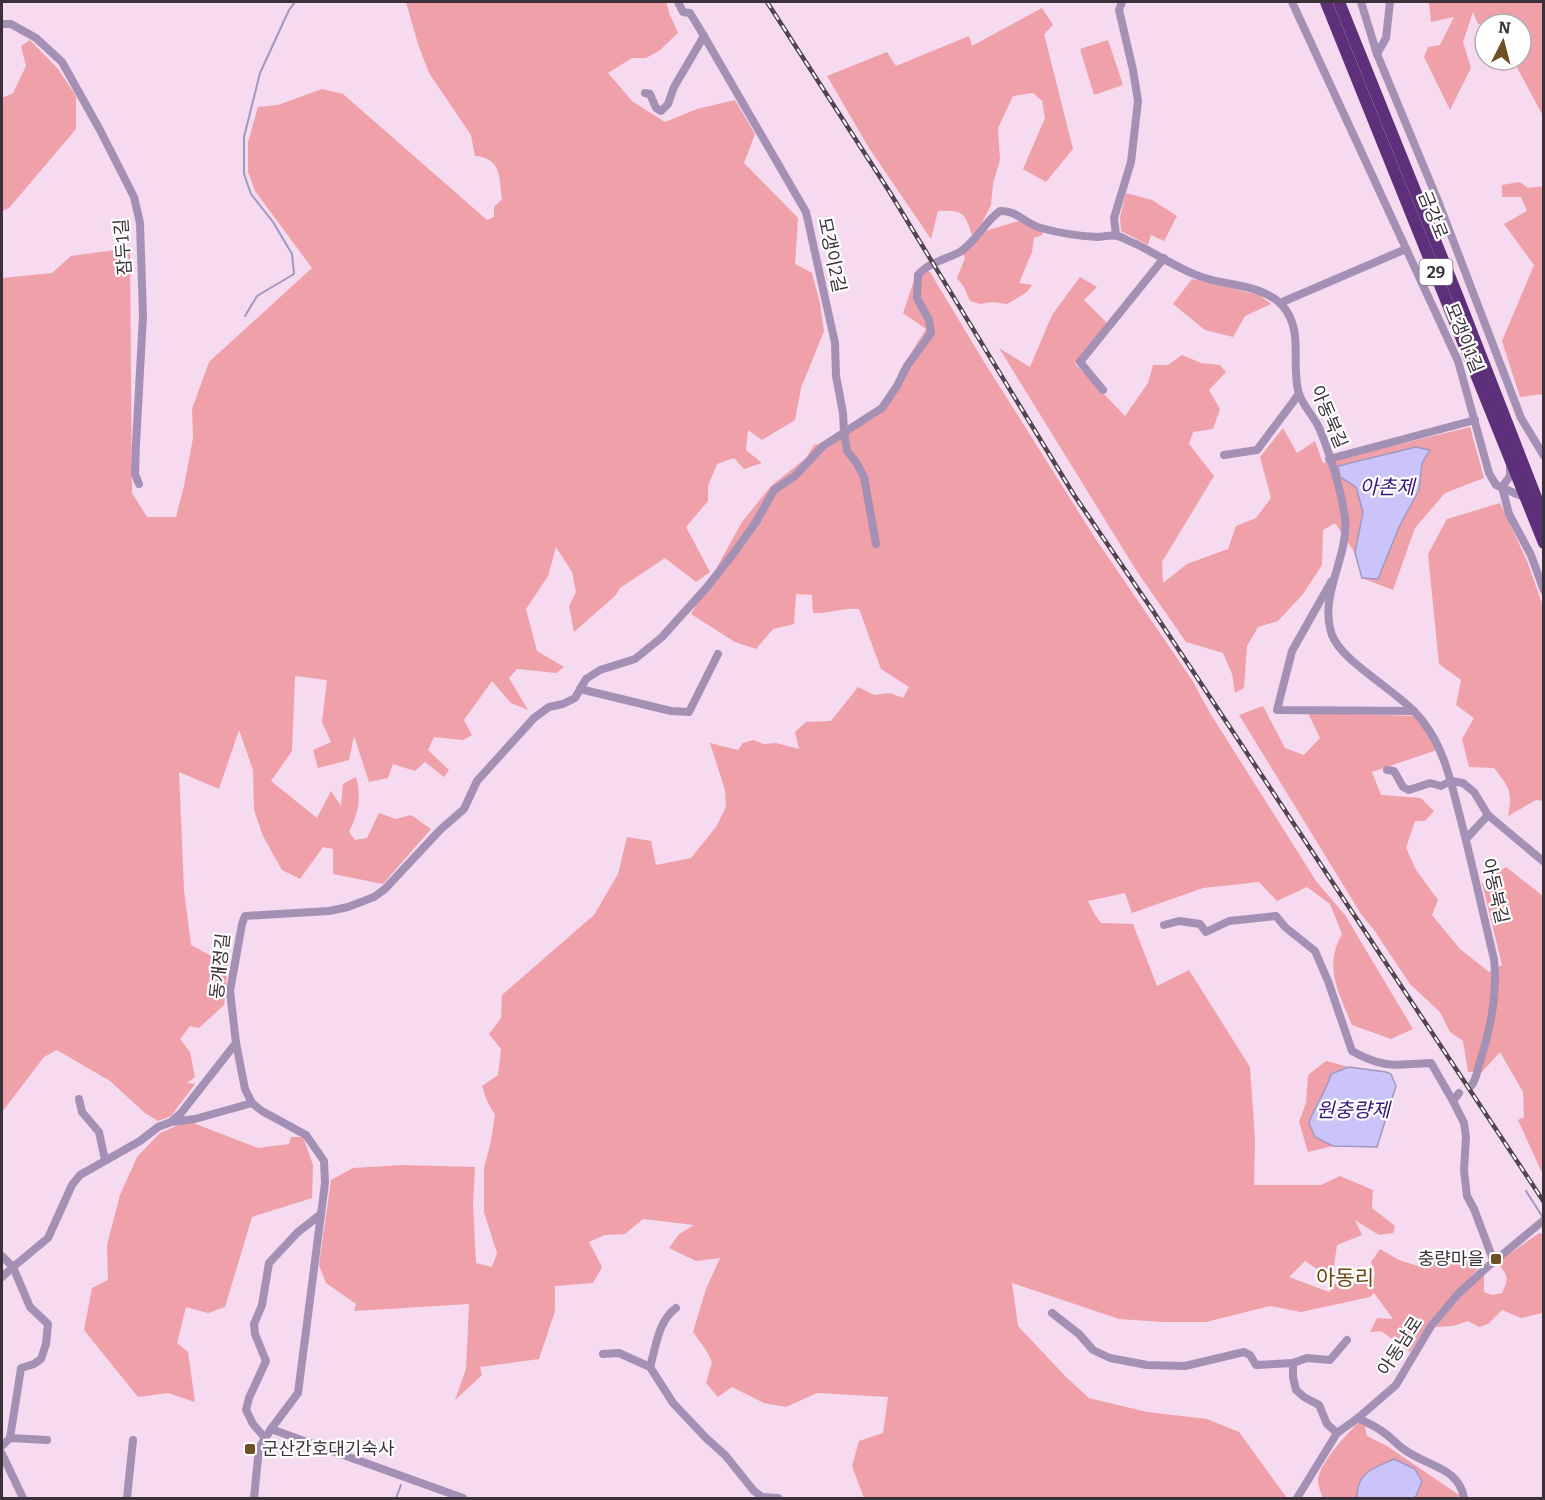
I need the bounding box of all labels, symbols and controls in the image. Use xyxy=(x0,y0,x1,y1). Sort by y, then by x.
north arrow xyxy=(1473,12,1533,72)
text: N xyxy=(1497,17,1512,38)
street label: 금강로 xyxy=(1413,188,1453,242)
street label: 모갱이2길 xyxy=(813,216,851,294)
street label: 잠두1길 xyxy=(110,218,136,276)
road number: 29 xyxy=(1420,259,1452,285)
street label: 모갱이1길 xyxy=(1440,300,1488,376)
street label: 아동북길 xyxy=(1306,382,1352,452)
water label: 아촌제 xyxy=(1359,475,1417,499)
street label: 아동북길 xyxy=(1477,856,1513,926)
street label: 동개정길 xyxy=(206,932,234,1000)
water label: 원충량제 xyxy=(1316,1098,1392,1122)
place label: 충량마을 xyxy=(1418,1248,1484,1270)
marker: 충량마을 xyxy=(1489,1252,1503,1266)
district label: 아동리 xyxy=(1316,1265,1374,1291)
street label: 아동남로 xyxy=(1373,1312,1427,1380)
place label: 군산간호대기숙사 xyxy=(262,1438,395,1460)
marker: 군산간호대기숙사 xyxy=(243,1442,257,1456)

